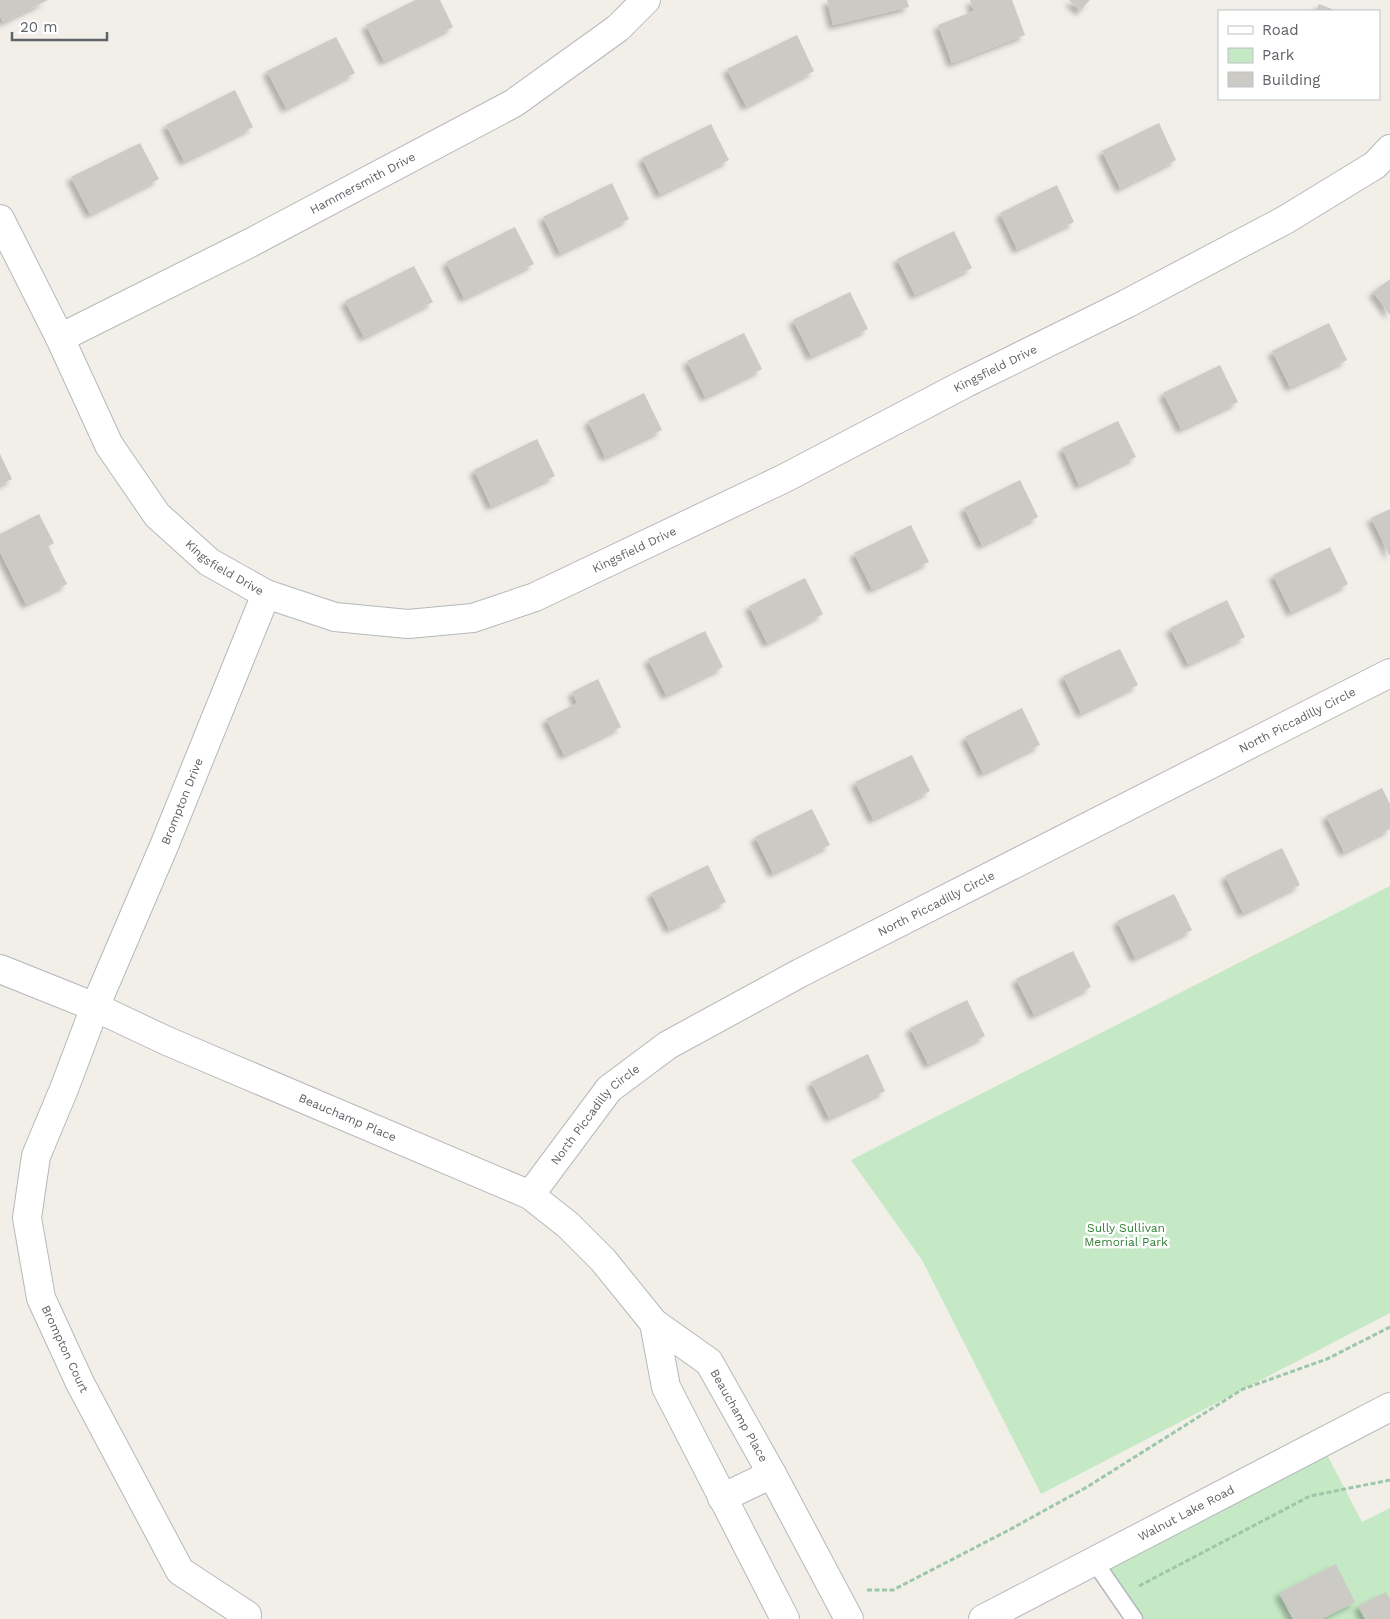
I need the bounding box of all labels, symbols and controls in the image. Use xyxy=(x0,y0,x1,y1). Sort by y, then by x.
scale bar xyxy=(12,10,108,42)
legend xyxy=(1218,10,1380,100)
text: 20 m xyxy=(20,18,58,36)
text: Road xyxy=(1262,21,1299,39)
text: Park xyxy=(1262,46,1295,64)
text: Building xyxy=(1262,71,1320,89)
street label: Hammersmith Drive xyxy=(308,150,418,217)
street label: Kingsfield Drive xyxy=(951,342,1039,395)
street label: Kingsfield Drive xyxy=(590,524,679,576)
street label: Kingsfield Drive xyxy=(182,537,266,598)
street label: North Piccadilly Circle xyxy=(1237,685,1358,756)
street label: Brompton Drive xyxy=(158,756,206,847)
street label: North Piccadilly Circle xyxy=(876,868,997,939)
street label: North Piccadilly Circle xyxy=(548,1062,642,1168)
street label: Beauchamp Place xyxy=(297,1091,398,1144)
park label: Sully Sullivan Memorial Park xyxy=(1084,1221,1168,1249)
street label: Brompton Court xyxy=(39,1303,91,1395)
street label: Beauchamp Place xyxy=(707,1366,771,1464)
street label: Walnut Lake Road xyxy=(1136,1482,1237,1544)

